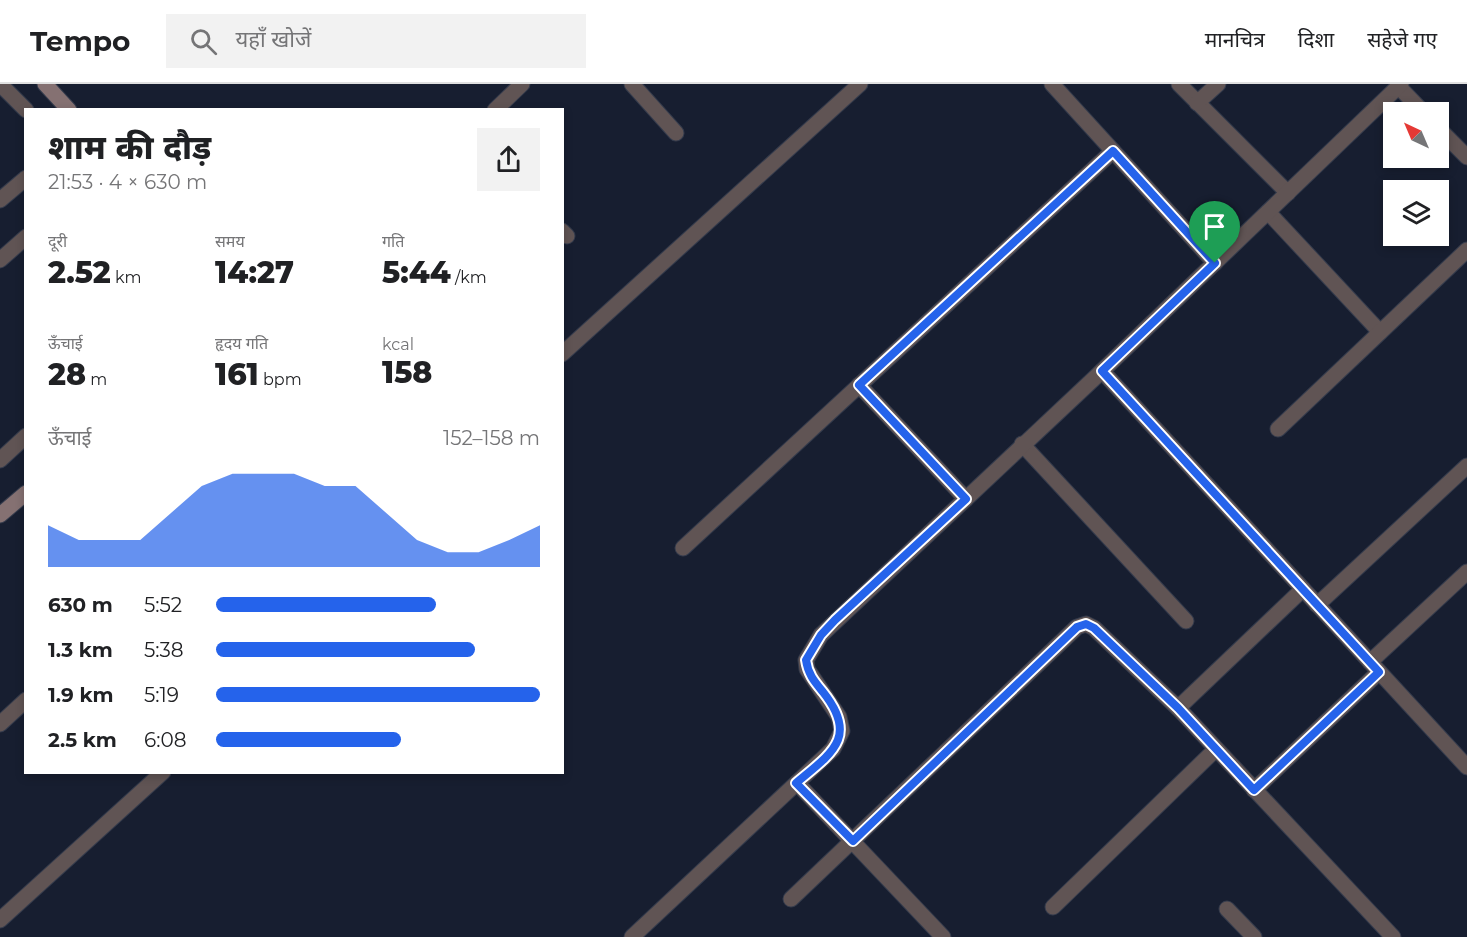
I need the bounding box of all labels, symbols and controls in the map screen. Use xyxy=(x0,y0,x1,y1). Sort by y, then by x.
search box xyxy=(166,14,586,68)
text: Tempo xyxy=(30,24,130,58)
icon: search xyxy=(187,25,220,58)
text: यहाँ खोजें xyxy=(235,26,311,53)
text: मानचित्र xyxy=(1205,27,1265,52)
text: दिशा xyxy=(1298,27,1334,52)
text: सहेजे गए xyxy=(1367,27,1437,52)
north arrow xyxy=(1383,102,1449,168)
map controls xyxy=(1383,102,1449,246)
text: शाम की दौड़ xyxy=(48,127,211,167)
button: share xyxy=(477,128,540,191)
text: 21:53 · 4 × 630 m xyxy=(48,170,207,194)
button: layers xyxy=(1383,180,1449,246)
pin xyxy=(1189,201,1240,263)
icon: arrive xyxy=(1198,210,1231,243)
text: दूरी xyxy=(48,232,67,251)
text: समय xyxy=(215,232,245,251)
text: गति xyxy=(382,232,404,251)
text: 2.52 xyxy=(48,254,111,291)
text: 14:27 xyxy=(215,254,294,291)
text: 5:44 xyxy=(382,254,451,291)
text: km xyxy=(111,268,141,287)
text: /km xyxy=(451,268,487,287)
text: ऊँचाई xyxy=(48,334,83,353)
text: हृदय गति xyxy=(215,334,268,353)
text: kcal xyxy=(382,335,414,354)
text: 158 xyxy=(382,354,432,391)
text: 28 xyxy=(48,356,86,393)
text: 161 xyxy=(215,356,259,393)
text: m xyxy=(86,370,107,389)
text: bpm xyxy=(259,370,302,389)
text: ऊँचाई xyxy=(48,426,91,450)
text: 152–158 m xyxy=(443,426,540,450)
text: 630 m xyxy=(48,593,113,617)
text: 5:52 xyxy=(144,593,182,617)
text: 1.3 km xyxy=(48,638,113,662)
text: 5:38 xyxy=(144,638,184,662)
text: 1.9 km xyxy=(48,683,114,707)
text: 5:19 xyxy=(144,683,179,707)
text: 2.5 km xyxy=(48,728,117,752)
text: 6:08 xyxy=(144,728,186,752)

